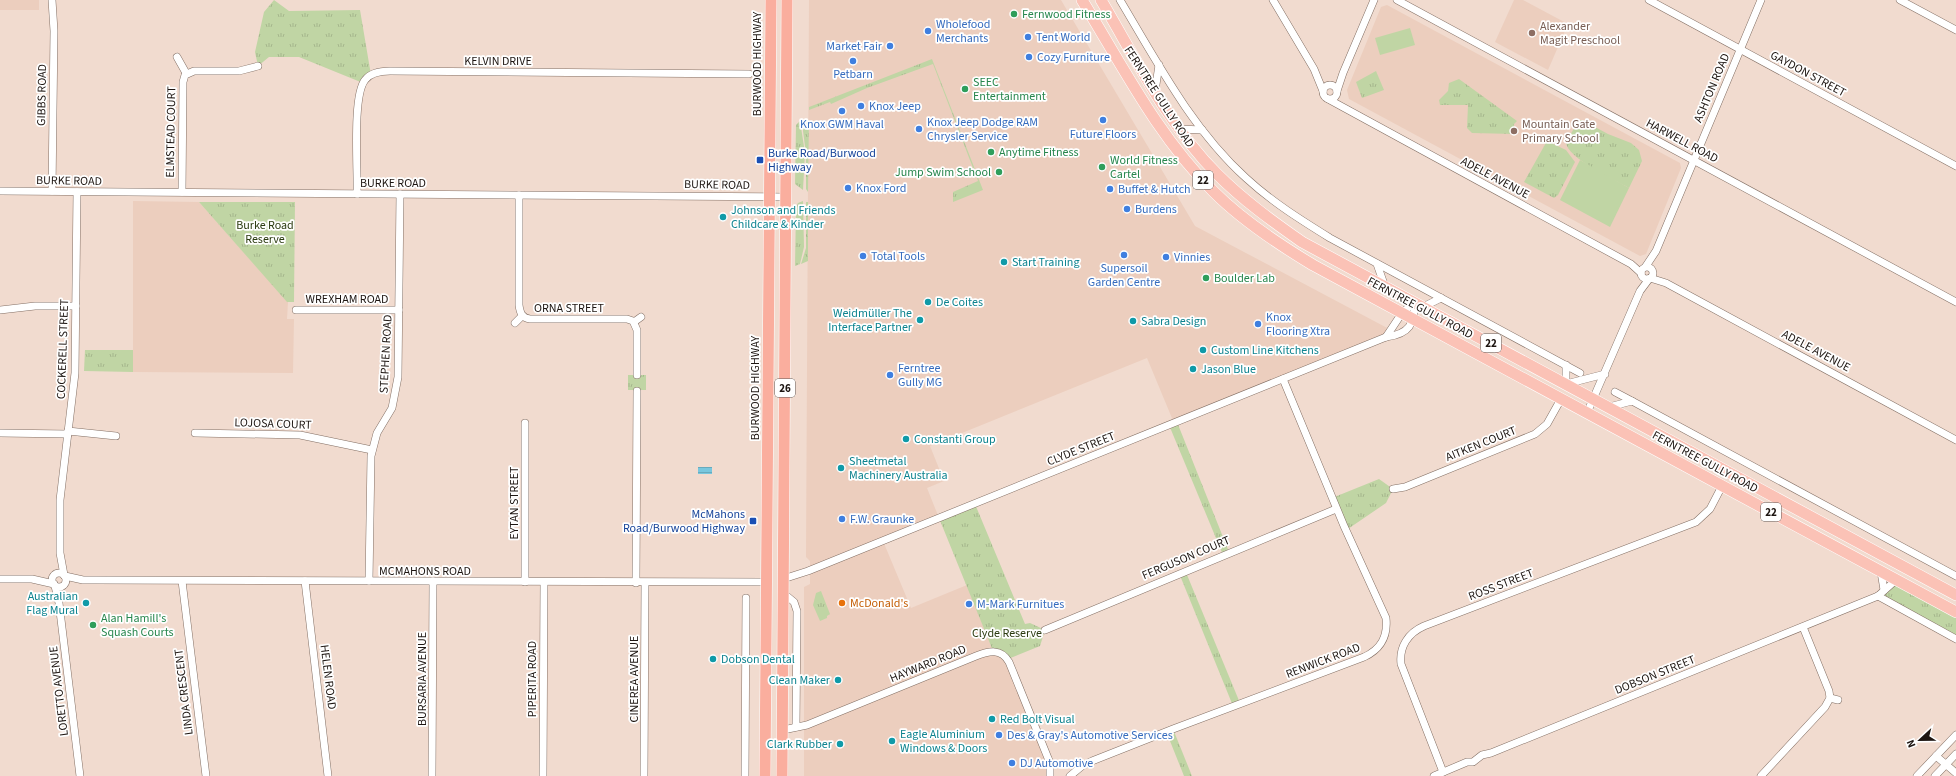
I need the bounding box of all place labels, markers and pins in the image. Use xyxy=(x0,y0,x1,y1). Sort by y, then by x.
place label: Fernwood Fitness xyxy=(1022,6,1111,23)
marker: Fernwood Fitness xyxy=(1009,9,1019,19)
place label: Wholefood Merchants xyxy=(936,16,991,47)
place label: Alexander Magit Preschool xyxy=(1540,18,1620,49)
marker: Wholefood Merchants xyxy=(923,26,933,36)
marker: Alexander Magit Preschool xyxy=(1527,28,1537,38)
place label: Tent World xyxy=(1036,29,1090,46)
marker: Tent World xyxy=(1023,32,1033,42)
place label: Market Fair xyxy=(826,38,883,55)
marker: Market Fair xyxy=(885,41,895,51)
place label: Cozy Furniture xyxy=(1037,49,1110,66)
marker: Cozy Furniture xyxy=(1024,52,1034,62)
marker: Petbarn xyxy=(848,56,858,66)
place label: Petbarn xyxy=(833,66,873,83)
place label: SEEC Entertainment xyxy=(973,74,1046,105)
marker: SEEC Entertainment xyxy=(960,84,970,94)
place label: Knox Jeep xyxy=(869,98,921,115)
marker: Knox Jeep xyxy=(856,101,866,111)
marker: Knox GWM Haval xyxy=(837,106,847,116)
place label: Knox Jeep Dodge RAM Chrysler Service xyxy=(927,114,1038,145)
marker: Future Floors xyxy=(1098,115,1108,125)
place label: Knox GWM Haval xyxy=(800,116,884,133)
place label: Mountain Gate Primary School xyxy=(1522,116,1599,147)
marker: Knox Jeep Dodge RAM Chrysler Service xyxy=(914,124,924,134)
place label: Future Floors xyxy=(1070,126,1136,143)
marker: Mountain Gate Primary School xyxy=(1509,126,1519,136)
place label: Anytime Fitness xyxy=(999,144,1079,161)
place label: Burke Road/Burwood Highway xyxy=(768,145,876,176)
marker: Anytime Fitness xyxy=(986,147,996,157)
place label: World Fitness Cartel xyxy=(1110,152,1178,183)
marker: Burke Road/Burwood Highway xyxy=(755,155,765,165)
marker: World Fitness Cartel xyxy=(1097,162,1107,172)
place label: Jump Swim School xyxy=(895,164,991,181)
marker: Jump Swim School xyxy=(994,167,1004,177)
place label: Knox Ford xyxy=(856,180,907,197)
place label: Buffet & Hutch xyxy=(1118,181,1191,198)
marker: Knox Ford xyxy=(843,183,853,193)
marker: Buffet & Hutch xyxy=(1105,184,1115,194)
place label: Burdens xyxy=(1135,201,1177,218)
place label: Johnson and Friends Childcare & Kinder xyxy=(731,202,836,233)
marker: Burdens xyxy=(1122,204,1132,214)
marker: Johnson and Friends Childcare & Kinder xyxy=(718,212,728,222)
place label: Total Tools xyxy=(871,248,925,265)
place label: Vinnies xyxy=(1174,249,1210,266)
marker: Supersoil Garden Centre xyxy=(1119,250,1129,260)
marker: Total Tools xyxy=(858,251,868,261)
marker: Vinnies xyxy=(1161,252,1171,262)
place label: Start Training xyxy=(1012,254,1079,271)
marker: Start Training xyxy=(999,257,1009,267)
place label: Supersoil Garden Centre xyxy=(1088,260,1160,291)
place label: Boulder Lab xyxy=(1214,270,1275,287)
marker: Boulder Lab xyxy=(1201,273,1211,283)
place label: De Coites xyxy=(936,294,983,311)
marker: De Coites xyxy=(923,297,933,307)
place label: Weidmüller The Interface Partner xyxy=(828,305,913,336)
place label: Knox Flooring Xtra xyxy=(1266,309,1330,340)
place label: Sabra Design xyxy=(1141,313,1206,330)
marker: Weidmüller The Interface Partner xyxy=(915,315,925,325)
marker: Sabra Design xyxy=(1128,316,1138,326)
marker: Knox Flooring Xtra xyxy=(1253,319,1263,329)
place label: Custom Line Kitchens xyxy=(1211,342,1319,359)
marker: Custom Line Kitchens xyxy=(1198,345,1208,355)
place label: Ferntree Gully MG xyxy=(898,360,942,391)
place label: Jason Blue xyxy=(1201,361,1256,378)
marker: Jason Blue xyxy=(1188,364,1198,374)
marker: Ferntree Gully MG xyxy=(885,370,895,380)
place label: Constanti Group xyxy=(914,431,996,448)
marker: Constanti Group xyxy=(901,434,911,444)
place label: Sheetmetal Machinery Australia xyxy=(849,453,948,484)
marker: Sheetmetal Machinery Australia xyxy=(836,463,846,473)
place label: McMahons Road/Burwood Highway xyxy=(623,506,745,537)
place label: F.W. Graunke xyxy=(850,511,914,528)
marker: F.W. Graunke xyxy=(837,514,847,524)
marker: McMahons Road/Burwood Highway xyxy=(748,516,758,526)
place label: Australian Flag Mural xyxy=(26,588,78,619)
place label: McDonald's xyxy=(850,595,908,612)
place label: M-Mark Furnitues xyxy=(977,596,1064,613)
marker: Australian Flag Mural xyxy=(81,598,91,608)
marker: McDonald's xyxy=(837,598,847,608)
marker: M-Mark Furnitues xyxy=(964,599,974,609)
place label: Alan Hamill's Squash Courts xyxy=(101,610,174,641)
marker: Alan Hamill's Squash Courts xyxy=(88,620,98,630)
place label: Dobson Dental xyxy=(721,651,795,668)
marker: Dobson Dental xyxy=(708,654,718,664)
place label: Clean Maker xyxy=(769,672,831,689)
marker: Clean Maker xyxy=(833,675,843,685)
place label: Red Bolt Visual xyxy=(1000,711,1075,728)
marker: Red Bolt Visual xyxy=(987,714,997,724)
place label: Eagle Aluminium Windows & Doors xyxy=(900,726,987,757)
place label: Des & Gray's Automotive Services xyxy=(1007,727,1173,744)
marker: Des & Gray's Automotive Services xyxy=(994,730,1004,740)
place label: Clark Rubber xyxy=(767,736,833,753)
marker: Eagle Aluminium Windows & Doors xyxy=(887,736,897,746)
marker: Clark Rubber xyxy=(835,739,845,749)
place label: DJ Automotive xyxy=(1020,755,1093,772)
marker: DJ Automotive xyxy=(1007,758,1017,768)

